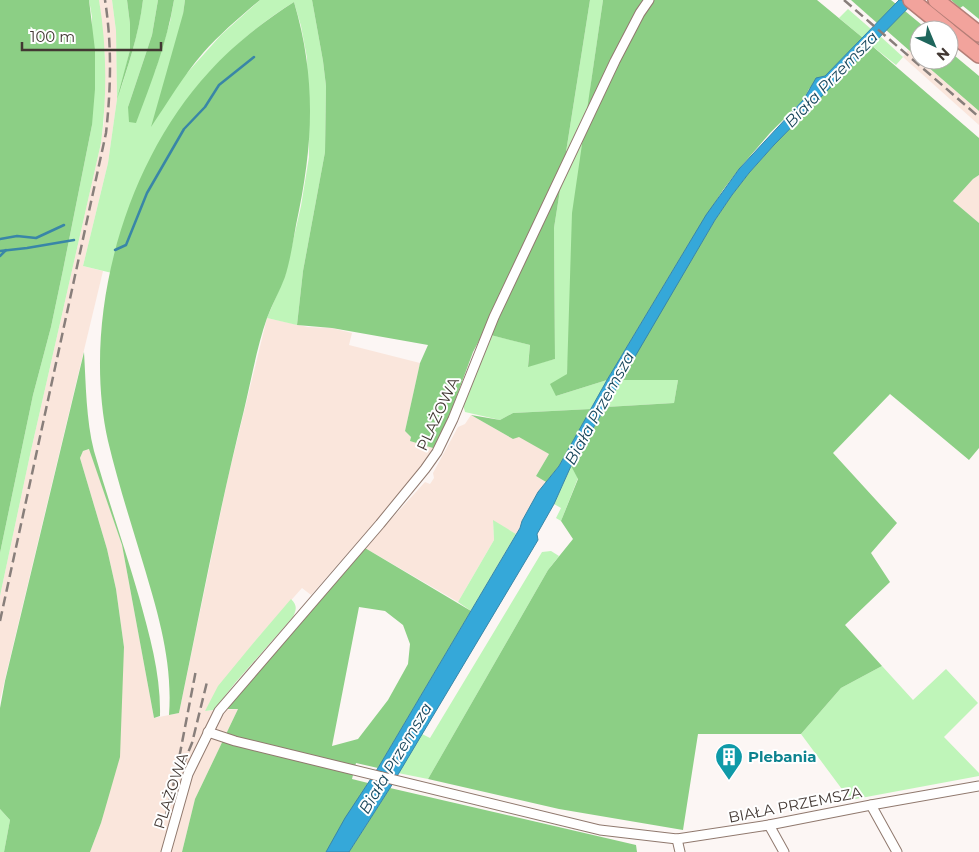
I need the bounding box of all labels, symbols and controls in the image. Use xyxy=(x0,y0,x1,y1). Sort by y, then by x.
scale bar xyxy=(22,20,161,52)
north arrow xyxy=(909,20,959,70)
text: 100 m xyxy=(30,27,75,46)
water label: Biała Przemsza xyxy=(781,27,882,131)
text: N xyxy=(933,44,953,65)
water label: Biała Przemsza xyxy=(561,348,638,468)
street label: PLAŻOWA xyxy=(412,374,463,454)
water label: Biała Przemsza xyxy=(355,699,436,817)
building icon: Plebania xyxy=(714,742,744,781)
place label: Plebania xyxy=(748,747,817,766)
street label: PLAŻOWA xyxy=(149,750,192,831)
street label: BIAŁA PRZEMSZA xyxy=(727,782,863,827)

